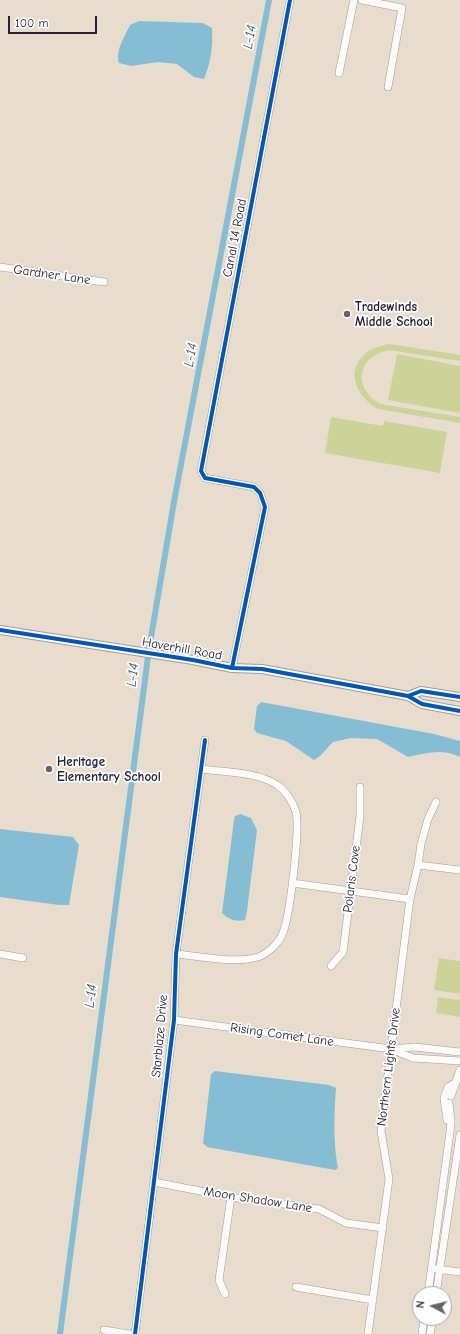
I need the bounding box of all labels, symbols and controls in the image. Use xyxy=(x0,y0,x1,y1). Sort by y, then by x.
scale bar xyxy=(10,8,99,34)
text: 100 m xyxy=(15,16,48,30)
water label: L-14 xyxy=(240,24,260,50)
street label: Canal 14 Road xyxy=(220,197,250,279)
street label: Gardner Lane xyxy=(13,262,91,288)
place label: Tradewinds Middle School xyxy=(355,299,433,330)
marker: Tradewinds Middle School xyxy=(342,309,352,319)
water label: L-14 xyxy=(181,342,201,368)
street label: Haverhill Road xyxy=(141,634,223,664)
water label: L-14 xyxy=(123,662,143,688)
place label: Heritage Elementary School xyxy=(57,754,161,785)
marker: Heritage Elementary School xyxy=(44,764,54,774)
street label: Polaris Cove xyxy=(340,845,364,913)
water label: L-14 xyxy=(81,983,101,1009)
street label: Starblaze Drive xyxy=(149,994,171,1078)
street label: Northern Lights Drive xyxy=(374,1007,404,1127)
street label: Rising Comet Lane xyxy=(229,1020,335,1050)
street label: Moon Shadow Lane xyxy=(203,1184,313,1216)
north arrow xyxy=(412,1286,452,1326)
text: N xyxy=(414,1300,427,1309)

